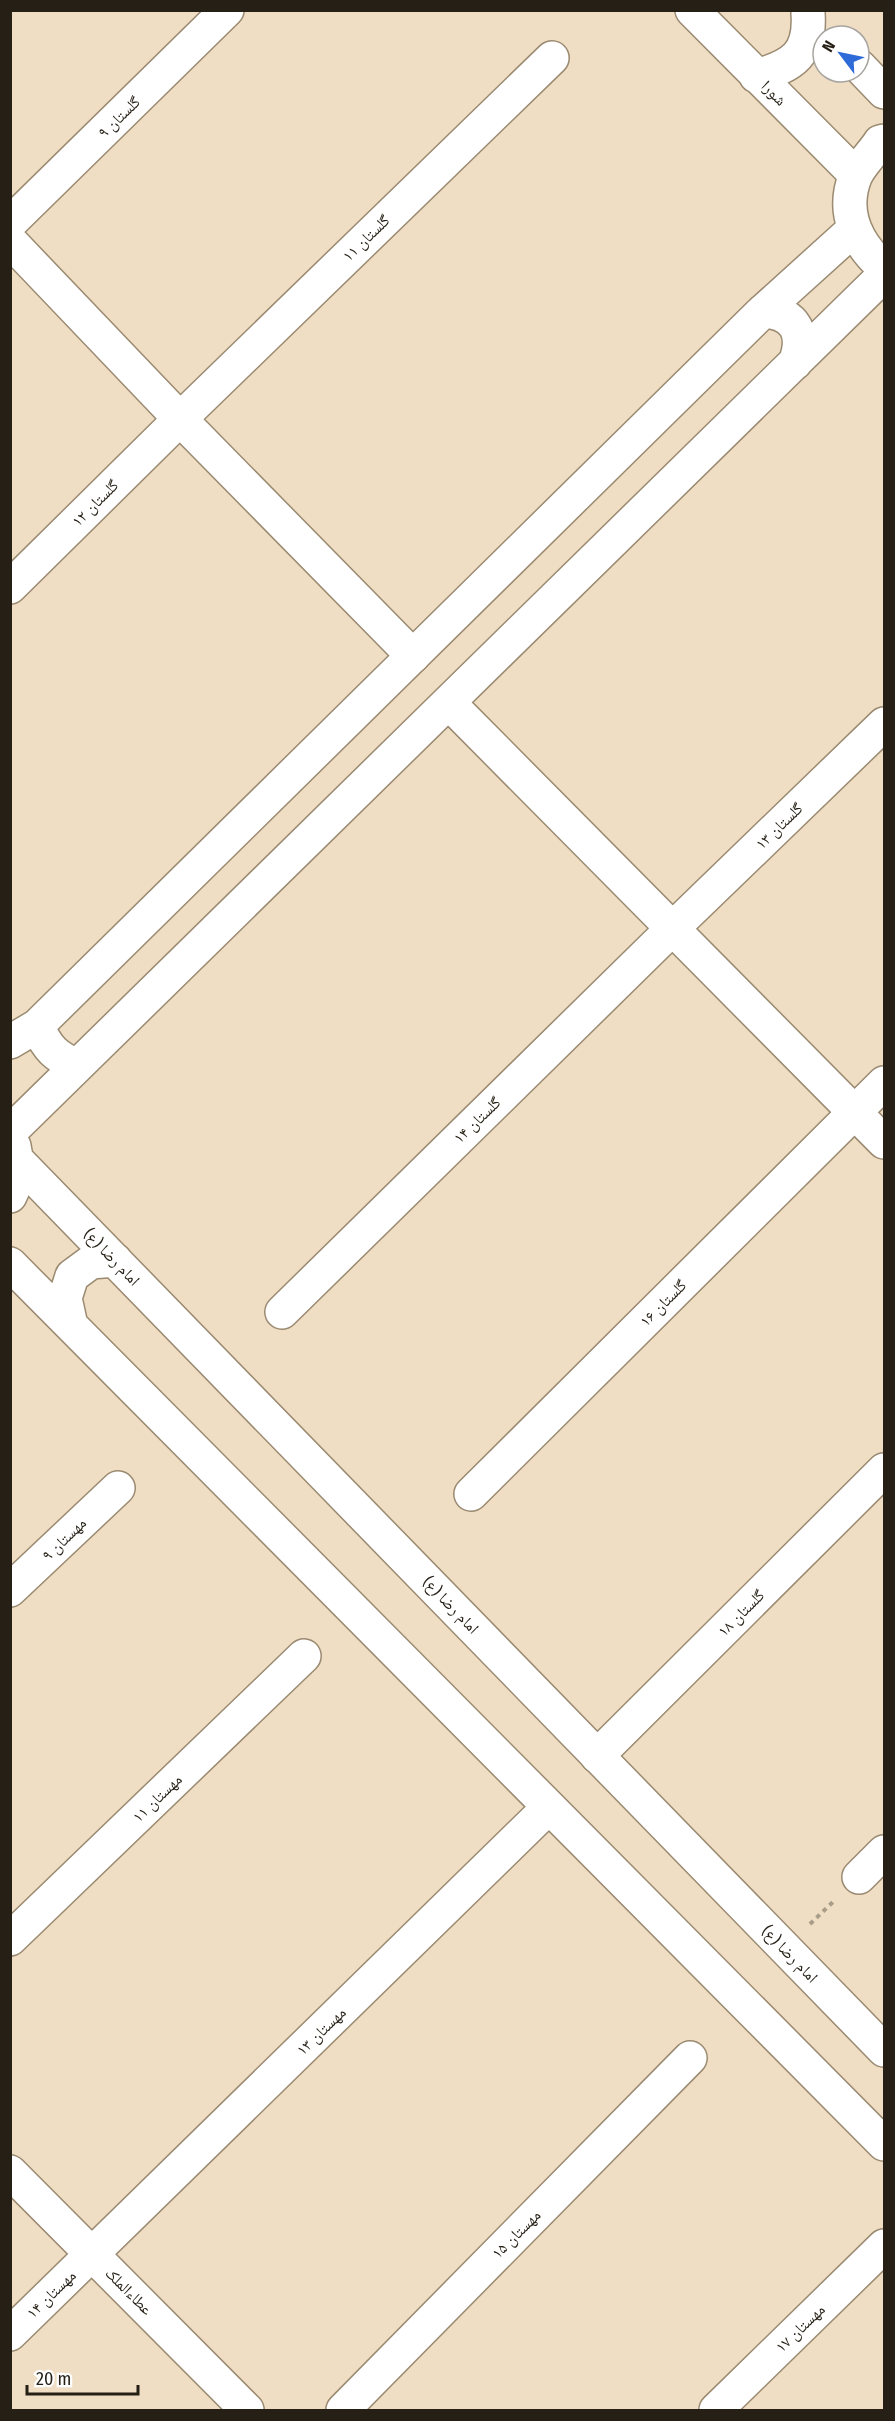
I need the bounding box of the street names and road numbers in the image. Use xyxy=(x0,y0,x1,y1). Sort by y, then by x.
street label: شورا xyxy=(757,76,791,110)
street label: گلستان ۹ xyxy=(94,92,145,142)
street label: گلستان ۱۱ xyxy=(338,211,395,266)
street label: گلستان ۱۲ xyxy=(68,475,123,531)
street label: گلستان ۱۳ xyxy=(751,799,808,854)
street label: گلستان ۱۴ xyxy=(449,1093,506,1148)
street label: امام رضا (ع) xyxy=(79,1224,144,1290)
street label: گلستان ۱۶ xyxy=(636,1275,691,1331)
street label: مهستان ۹ xyxy=(38,1513,91,1565)
street label: امام رضا (ع) xyxy=(418,1572,483,1638)
street label: گلستان ۱۸ xyxy=(714,1585,769,1641)
street label: مهستان ۱۱ xyxy=(128,1770,186,1827)
street label: امام رضا (ع) xyxy=(757,1921,822,1987)
street label: مهستان ۱۳ xyxy=(292,2003,350,2060)
street label: مهستان ۱۵ xyxy=(488,2206,545,2263)
street label: عطاءالملک xyxy=(101,2263,157,2319)
street label: مهستان ۱۴ xyxy=(22,2266,80,2323)
street label: مهستان ۱۷ xyxy=(771,2300,829,2357)

